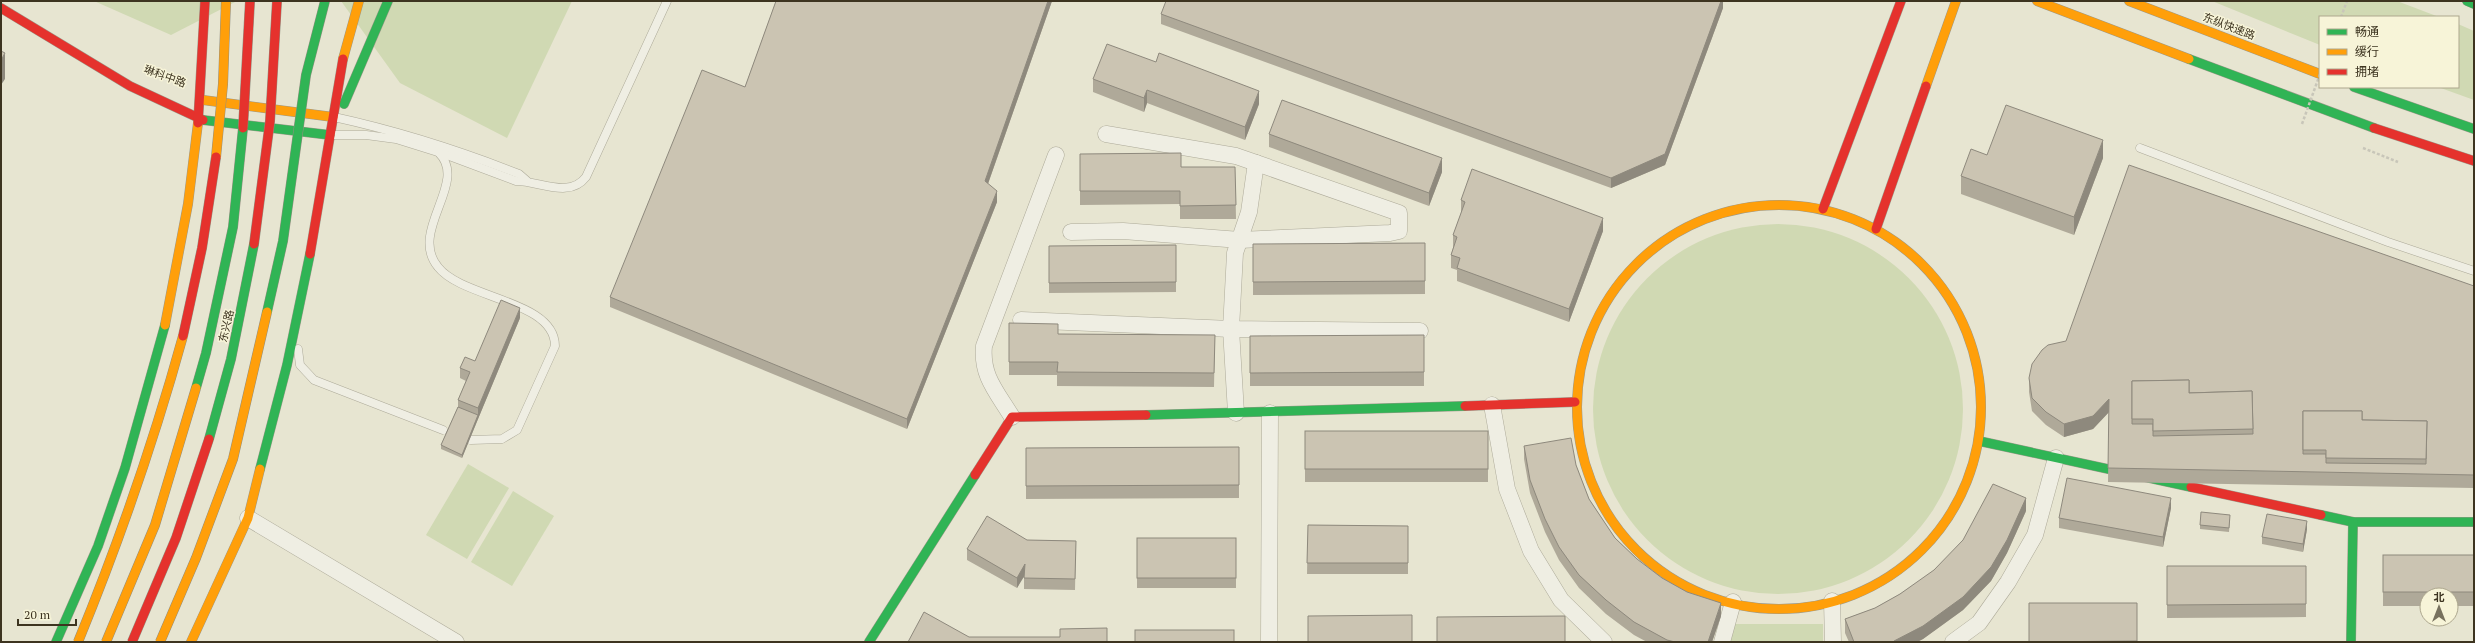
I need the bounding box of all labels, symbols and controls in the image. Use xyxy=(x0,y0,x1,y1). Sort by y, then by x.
street label: 东纵快速路 xyxy=(2201,10,2257,42)
legend xyxy=(2319,16,2459,88)
text: 畅通 xyxy=(2355,24,2379,39)
text: 缓行 xyxy=(2355,44,2379,59)
street label: 琳科中路 xyxy=(142,62,188,90)
text: 拥堵 xyxy=(2355,64,2379,79)
street label: 东兴路 xyxy=(215,308,237,344)
north arrow xyxy=(2419,587,2459,627)
text: 北 xyxy=(2434,590,2445,604)
scale bar xyxy=(18,601,76,627)
text: 20 m xyxy=(24,607,51,622)

